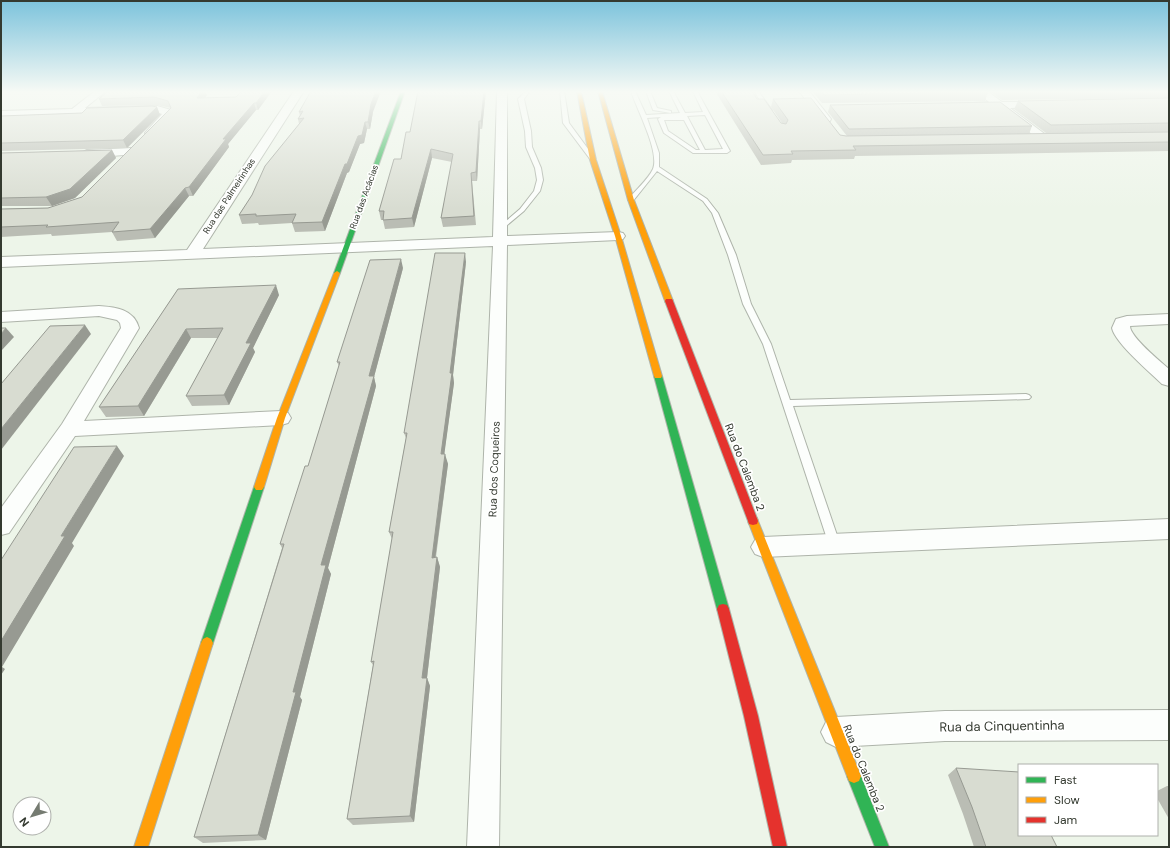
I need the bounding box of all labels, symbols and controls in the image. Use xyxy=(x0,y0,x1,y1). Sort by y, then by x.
street label: Rua das Palmeirinhas xyxy=(200,156,258,236)
street label: Rua das Acácias xyxy=(347,163,381,231)
street label: Rua dos Coqueiros xyxy=(485,421,503,517)
street label: Rua do Calemba 2 xyxy=(722,421,768,513)
street label: Rua da Cinquentinha xyxy=(939,716,1065,736)
street label: Rua do Calemba 2 xyxy=(840,722,888,814)
legend xyxy=(1018,764,1158,836)
text: Fast xyxy=(1054,772,1077,788)
text: Slow xyxy=(1054,792,1080,808)
north arrow xyxy=(12,796,52,836)
text: Jam xyxy=(1054,812,1077,828)
text: N xyxy=(16,815,32,830)

